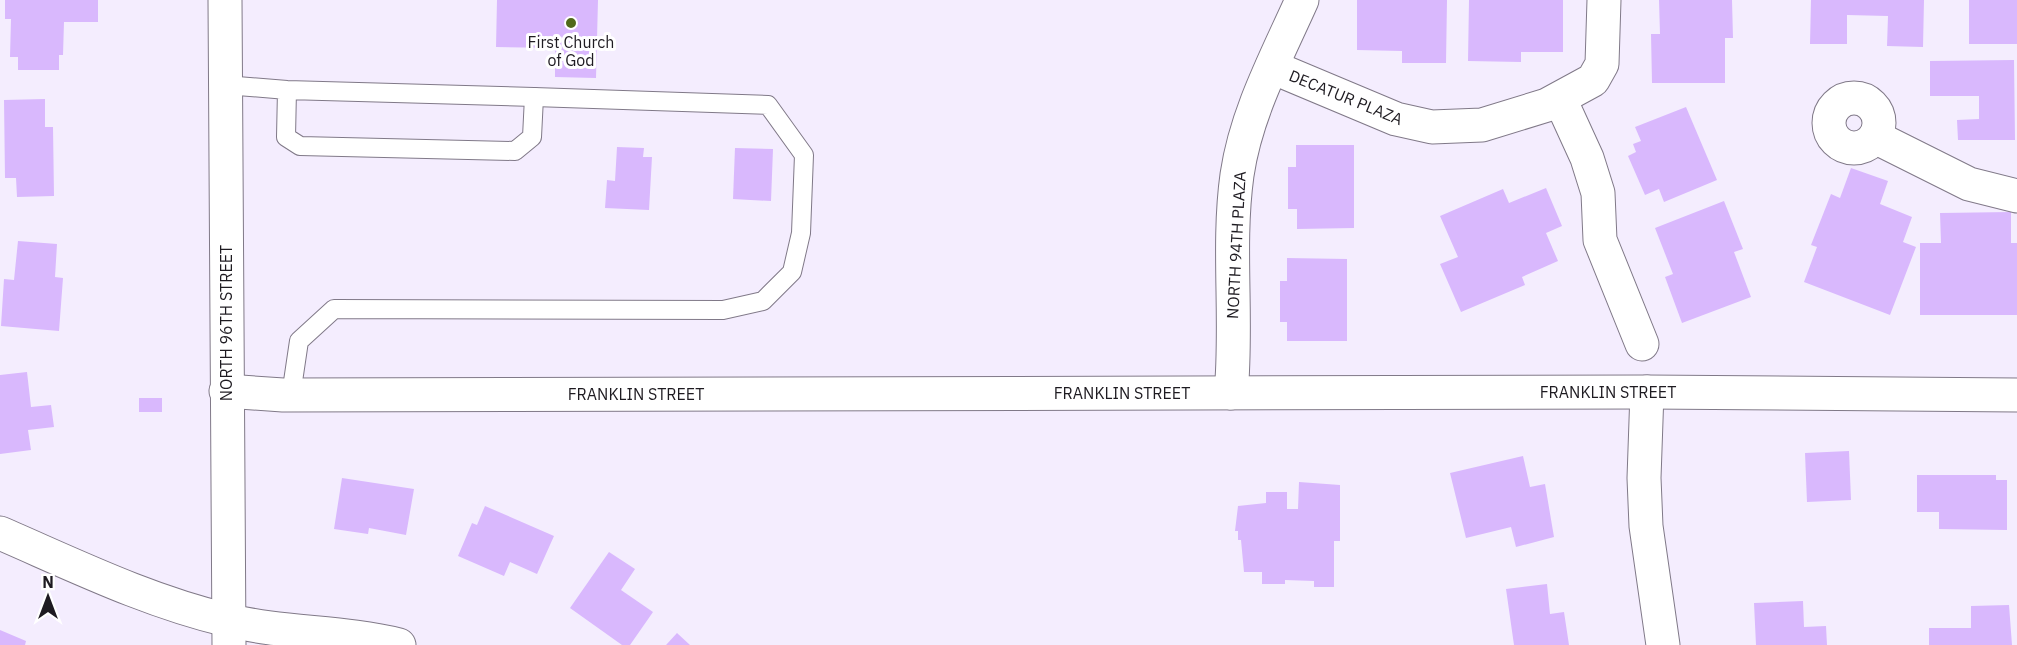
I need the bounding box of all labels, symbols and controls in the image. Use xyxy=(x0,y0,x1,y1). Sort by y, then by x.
marker: First Church of God xyxy=(564,16,578,30)
place label: First Church of God xyxy=(528,32,614,70)
street label: DECATUR PLAZA xyxy=(1286,65,1406,129)
street label: NORTH 94TH PLAZA xyxy=(1222,171,1250,319)
street label: NORTH 96TH STREET xyxy=(216,245,236,401)
street label: FRANKLIN STREET xyxy=(1540,382,1676,402)
street label: FRANKLIN STREET xyxy=(1054,383,1190,403)
street label: FRANKLIN STREET xyxy=(568,384,704,404)
north arrow xyxy=(18,567,78,627)
text: N xyxy=(42,572,54,592)

